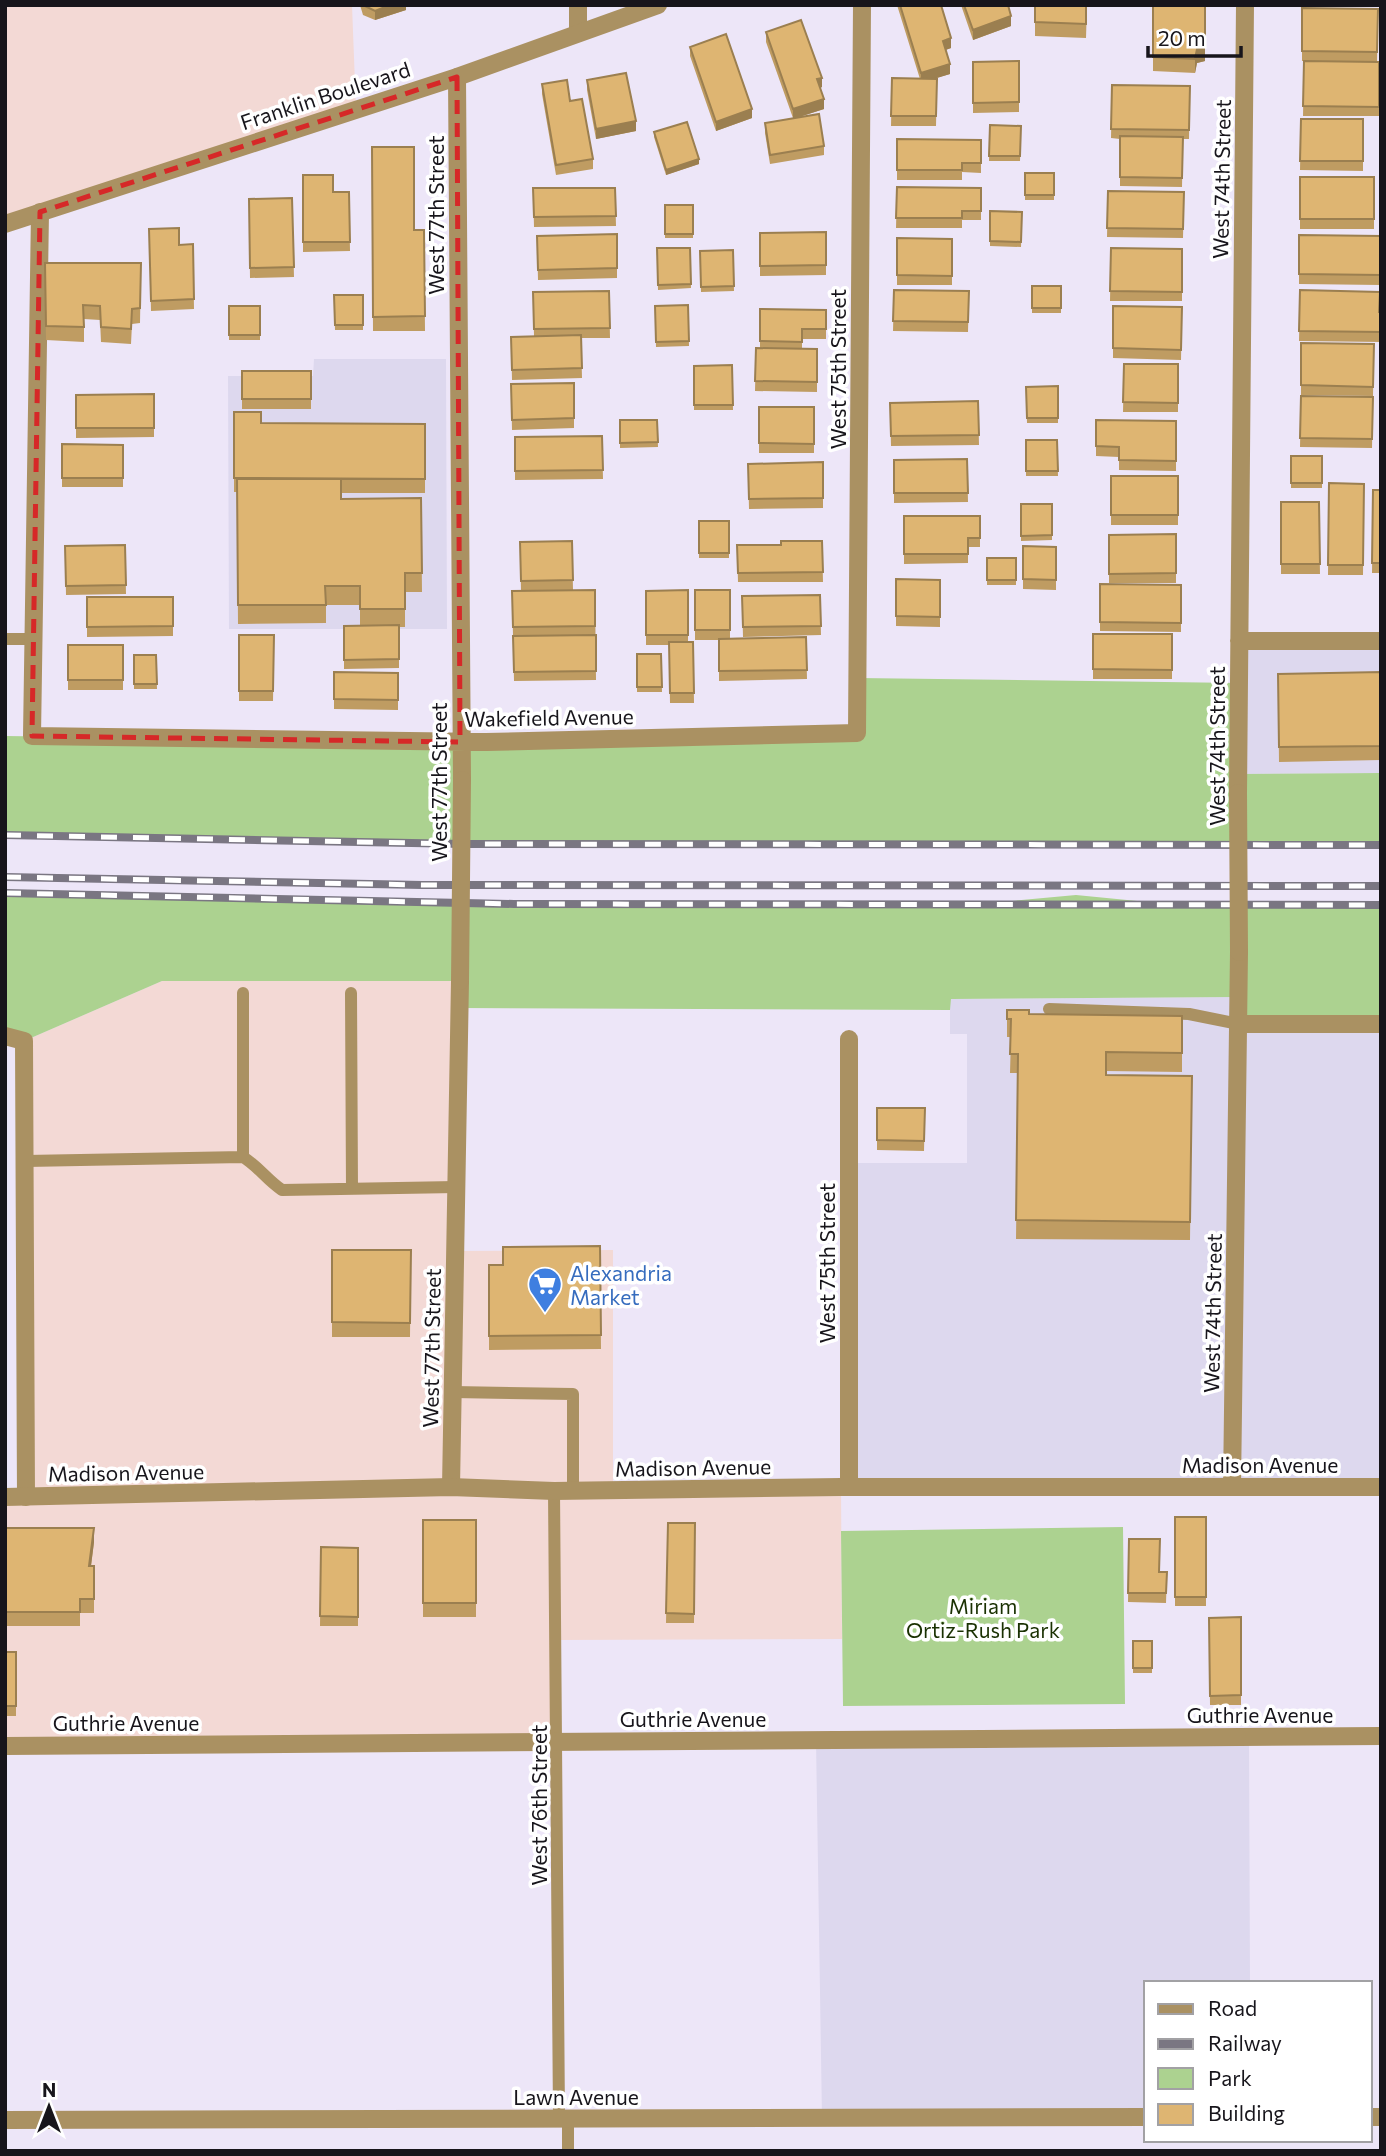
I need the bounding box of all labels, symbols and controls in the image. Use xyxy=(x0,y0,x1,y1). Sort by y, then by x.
scale bar xyxy=(1148,14,1241,58)
text: 20 m xyxy=(1158,25,1206,50)
street label: Franklin Boulevard xyxy=(237,56,413,134)
street label: West 74th Street xyxy=(1207,99,1235,259)
street label: West 77th Street xyxy=(423,135,448,295)
street label: West 75th Street xyxy=(825,289,850,449)
street label: West 74th Street xyxy=(1204,666,1229,826)
street label: West 77th Street xyxy=(426,702,451,862)
street label: Wakefield Avenue xyxy=(464,703,634,731)
street label: West 75th Street xyxy=(814,1183,839,1343)
street label: West 74th Street xyxy=(1198,1233,1226,1393)
place label: Alexandria Market xyxy=(570,1260,672,1309)
supermarket icon: Alexandria Market xyxy=(526,1265,564,1314)
street label: West 77th Street xyxy=(417,1268,445,1428)
street label: Madison Avenue xyxy=(1182,1452,1338,1477)
street label: Madison Avenue xyxy=(615,1453,771,1481)
street label: Madison Avenue xyxy=(48,1458,204,1486)
park label: Miriam Ortiz-Rush Park xyxy=(906,1593,1060,1642)
street label: Guthrie Avenue xyxy=(1187,1702,1333,1727)
street label: Guthrie Avenue xyxy=(620,1706,766,1731)
street label: Guthrie Avenue xyxy=(53,1710,199,1735)
street label: West 76th Street xyxy=(526,1725,551,1885)
legend xyxy=(1144,1981,1372,2142)
text: Road xyxy=(1208,1995,1257,2020)
text: Railway xyxy=(1208,2030,1282,2055)
text: Park xyxy=(1208,2065,1252,2090)
north arrow xyxy=(14,2072,84,2142)
text: N xyxy=(42,2078,56,2101)
street label: Lawn Avenue xyxy=(513,2084,639,2109)
text: Building xyxy=(1208,2100,1285,2125)

